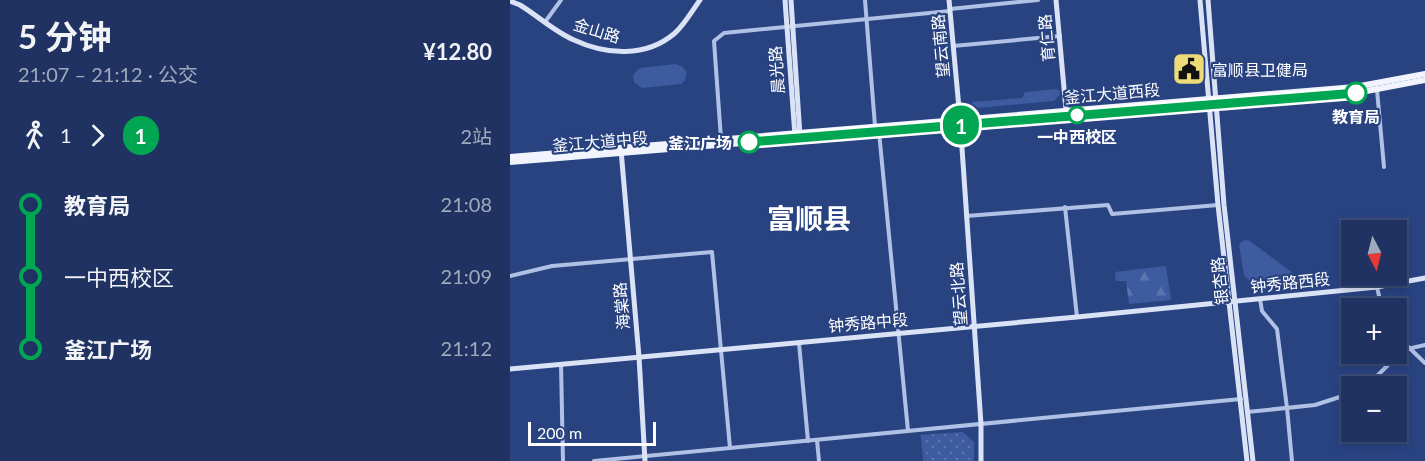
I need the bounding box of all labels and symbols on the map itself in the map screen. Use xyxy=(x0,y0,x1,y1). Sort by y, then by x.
street label: 望云南路 xyxy=(928,13,952,79)
street label: 育仁路 xyxy=(1034,13,1058,63)
street label: 金山路 xyxy=(571,14,623,46)
street label: 晨光路 xyxy=(765,45,787,95)
public building icon: 富顺县卫健局 xyxy=(1171,51,1207,87)
place label: 富顺县卫健局 xyxy=(1212,60,1308,79)
street label: 釜江大道西段 xyxy=(1063,79,1161,107)
marker: 教育局 xyxy=(1345,82,1367,104)
line badge: 1 xyxy=(942,106,980,144)
marker: 一中西校区 xyxy=(1068,106,1086,124)
place label: 教育局 xyxy=(1332,107,1380,126)
street label: 釜江大道中段 xyxy=(551,127,649,155)
place label: 一中西校区 xyxy=(1037,127,1117,146)
marker: 釜江广场 xyxy=(738,131,760,153)
place label: 釜江广场 xyxy=(668,133,732,152)
district label: 富顺县 xyxy=(767,201,851,235)
north arrow xyxy=(1341,220,1407,286)
street label: 银杏路 xyxy=(1207,256,1231,306)
street label: 望云北路 xyxy=(946,261,970,327)
street label: 钟秀路西段 xyxy=(1249,268,1331,296)
street label: 海棠路 xyxy=(609,281,633,331)
street label: 钟秀路中段 xyxy=(827,309,909,335)
scale bar xyxy=(528,419,656,446)

